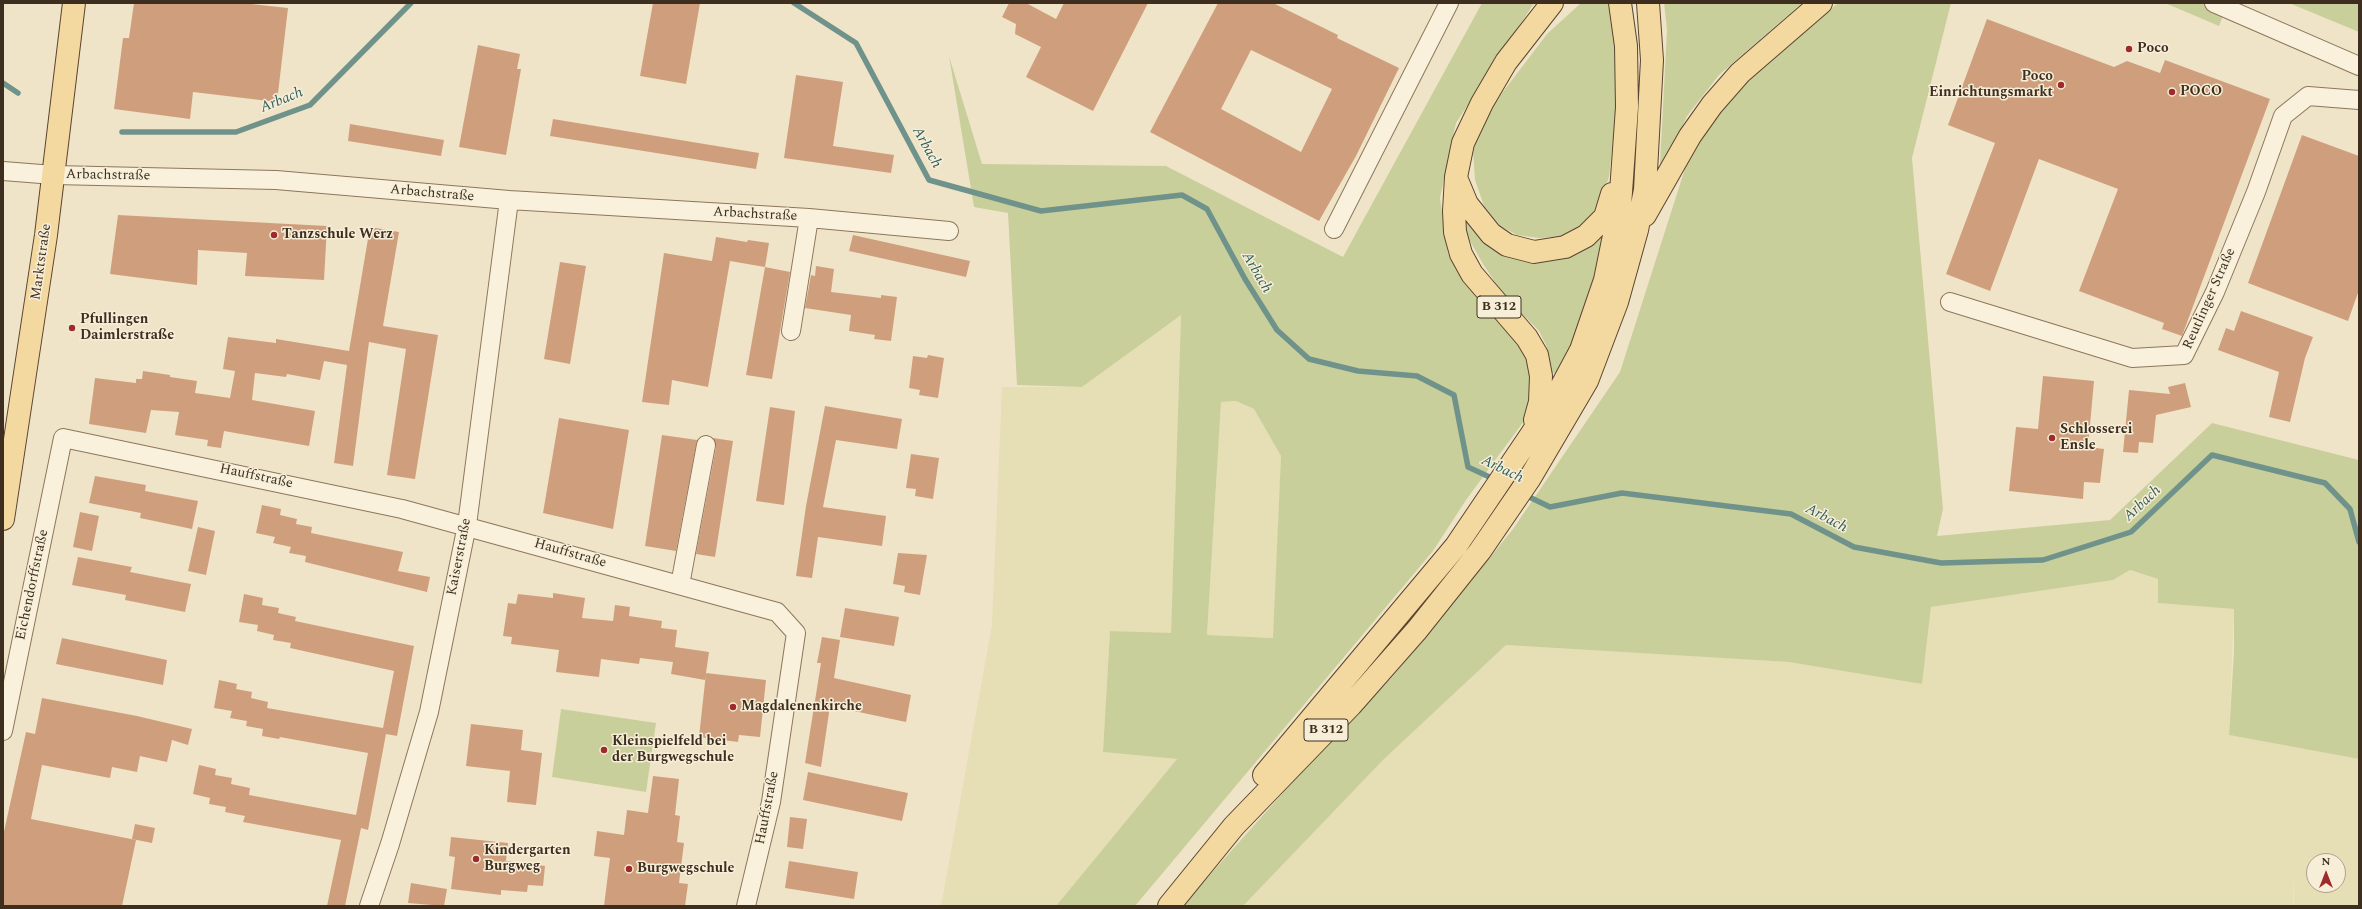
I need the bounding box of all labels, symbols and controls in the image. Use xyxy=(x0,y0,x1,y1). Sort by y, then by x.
place label: Poco xyxy=(2137,41,2169,57)
marker: Poco xyxy=(2124,44,2134,54)
place label: Poco Einrichtungsmarkt xyxy=(1929,69,2053,102)
marker: Poco Einrichtungsmarkt xyxy=(2056,80,2066,90)
water label: Arbach xyxy=(258,84,306,118)
place label: POCO xyxy=(2180,84,2222,100)
marker: POCO xyxy=(2167,87,2177,97)
water label: Arbach xyxy=(907,124,945,172)
street label: Arbachstraße xyxy=(66,167,150,185)
street label: Arbachstraße xyxy=(389,182,475,206)
street label: Arbachstraße xyxy=(712,204,798,226)
street label: Marktstraße xyxy=(28,223,56,301)
place label: Tanzschule Werz xyxy=(282,227,393,243)
marker: Tanzschule Werz xyxy=(269,230,279,240)
street label: Reutlinger Straße xyxy=(2180,246,2240,352)
water label: Arbach xyxy=(1237,249,1275,297)
road number: B 312 xyxy=(1477,296,1521,318)
place label: Pfullingen Daimlerstraße xyxy=(80,312,174,344)
marker: Pfullingen Daimlerstraße xyxy=(67,323,77,333)
place label: Schlosserei Ensle xyxy=(2060,422,2132,454)
marker: Schlosserei Ensle xyxy=(2047,433,2057,443)
water label: Arbach xyxy=(1478,452,1526,488)
street label: Hauffstraße xyxy=(218,461,294,493)
water label: Arbach xyxy=(2121,482,2165,526)
water label: Arbach xyxy=(1802,501,1850,537)
street label: Kaiserstraße xyxy=(444,517,476,597)
street label: Eichendorffstraße xyxy=(13,528,53,642)
street label: Hauffstraße xyxy=(532,536,608,572)
place label: Magdalenenkirche xyxy=(741,699,862,715)
marker: Magdalenenkirche xyxy=(728,702,738,712)
road number: B 312 xyxy=(1304,719,1348,741)
place label: Kleinspielfeld bei der Burgwegschule xyxy=(612,734,734,766)
marker: Kleinspielfeld bei der Burgwegschule xyxy=(599,745,609,755)
street label: Hauffstraße xyxy=(753,770,783,846)
place label: Kindergarten Burgweg xyxy=(484,843,571,876)
north arrow xyxy=(2306,853,2346,893)
text: N xyxy=(2322,853,2330,870)
marker: Kindergarten Burgweg xyxy=(471,854,481,864)
place label: Burgwegschule xyxy=(637,861,735,877)
marker: Burgwegschule xyxy=(624,864,634,874)

